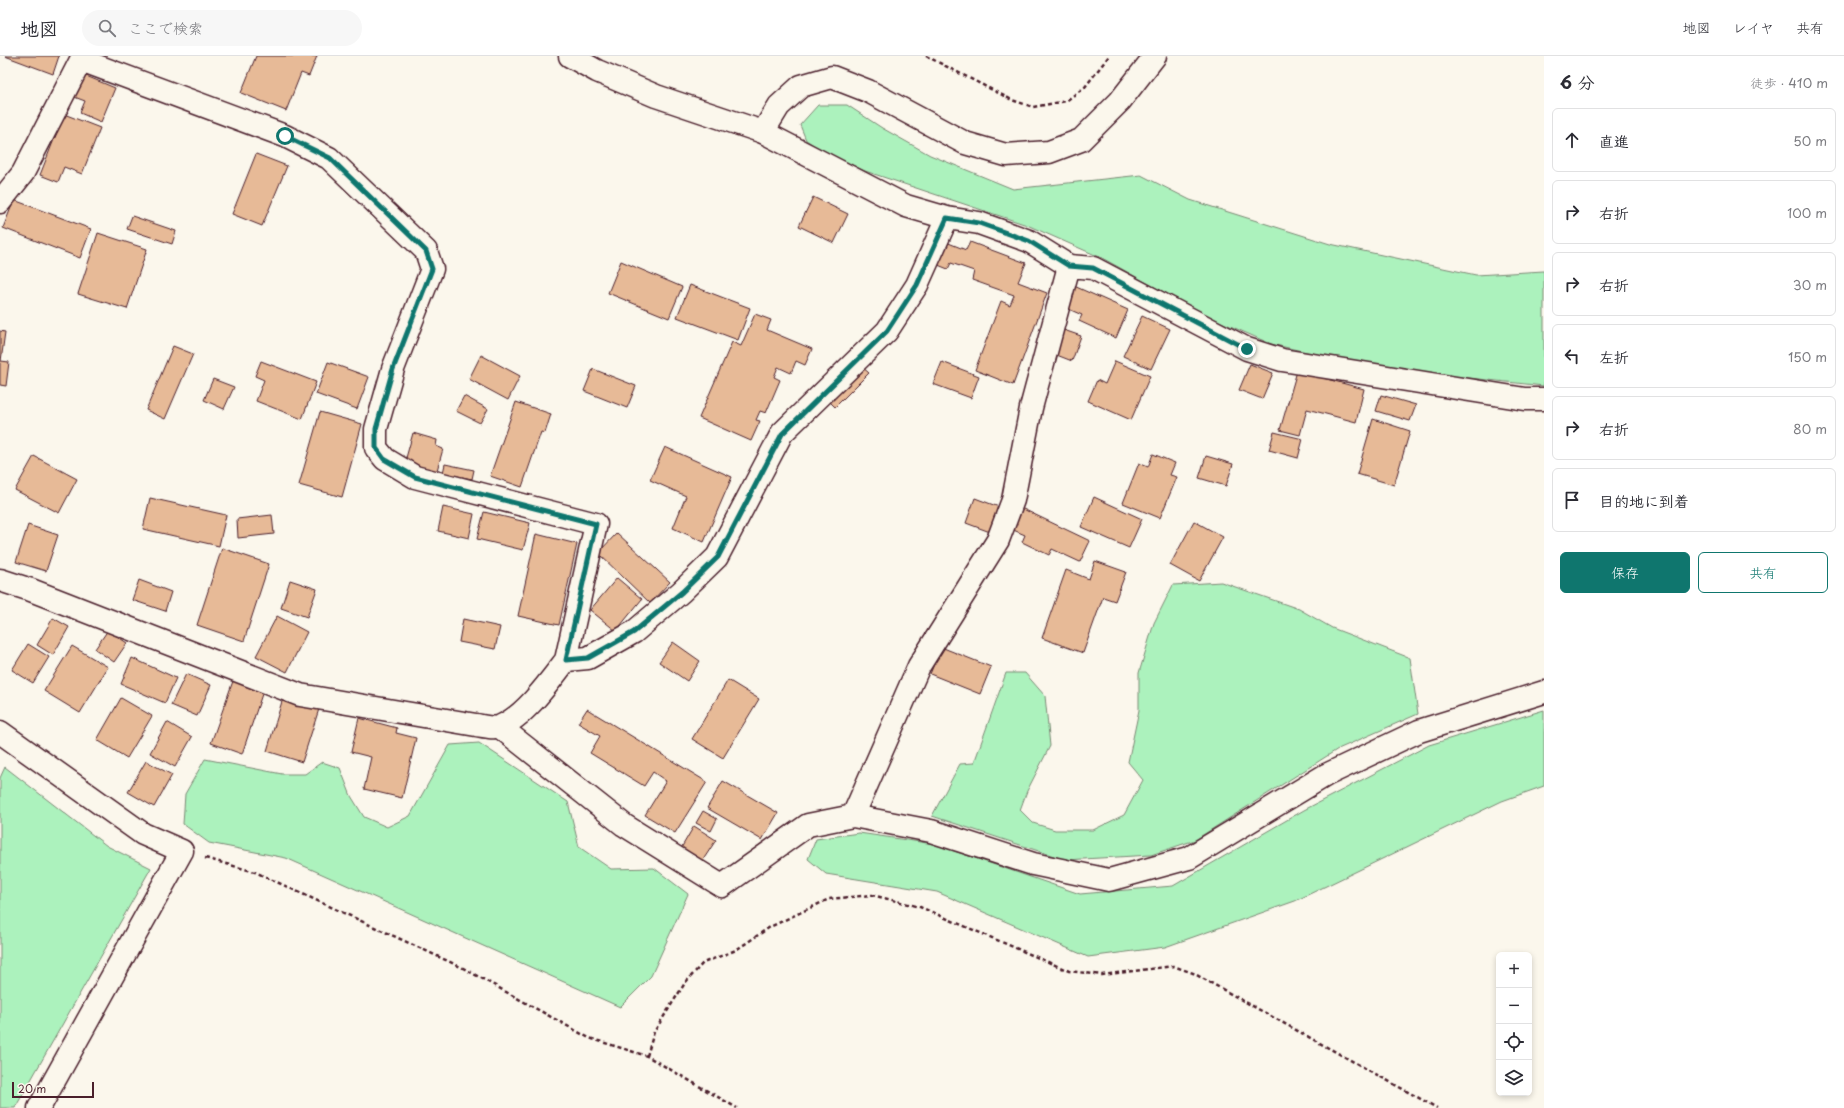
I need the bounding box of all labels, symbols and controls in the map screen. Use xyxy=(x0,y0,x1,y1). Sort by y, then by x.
search box xyxy=(82,10,362,46)
text: 地図 xyxy=(20,14,58,42)
text: ここで検索 xyxy=(128,16,203,39)
icon: search xyxy=(96,17,118,39)
text: 地図 xyxy=(1683,17,1711,38)
text: レイヤ xyxy=(1733,17,1774,38)
text: 共有 xyxy=(1796,17,1824,38)
text: 6 分 xyxy=(1560,69,1594,95)
text: 徒歩 · 410 m xyxy=(1751,73,1828,92)
route start xyxy=(276,127,294,145)
icon: ahead xyxy=(1561,129,1583,151)
text: 直進 xyxy=(1599,129,1629,152)
text: 50 m xyxy=(1793,131,1827,150)
icon: right xyxy=(1561,201,1583,223)
text: 右折 xyxy=(1599,201,1629,224)
text: 100 m xyxy=(1787,203,1827,222)
icon: right xyxy=(1561,273,1583,295)
text: 右折 xyxy=(1599,273,1629,296)
text: 30 m xyxy=(1793,275,1827,294)
route end xyxy=(1238,340,1256,358)
icon: left xyxy=(1561,345,1583,367)
text: 左折 xyxy=(1599,345,1629,368)
text: 150 m xyxy=(1788,347,1827,366)
icon: right xyxy=(1561,417,1583,439)
text: 右折 xyxy=(1599,417,1629,440)
text: 80 m xyxy=(1793,419,1827,438)
icon: arrive xyxy=(1561,489,1583,511)
text: 目的地に到着 xyxy=(1599,489,1689,512)
button: 保存 xyxy=(1560,552,1690,593)
button: 共有 xyxy=(1698,552,1828,593)
map controls xyxy=(1496,952,1532,1096)
button: + xyxy=(1496,952,1532,988)
button: − xyxy=(1496,988,1532,1024)
button: locate xyxy=(1496,1024,1532,1060)
button: layers xyxy=(1496,1060,1532,1096)
scale bar xyxy=(12,1080,94,1099)
text: 20 m xyxy=(18,1080,46,1097)

